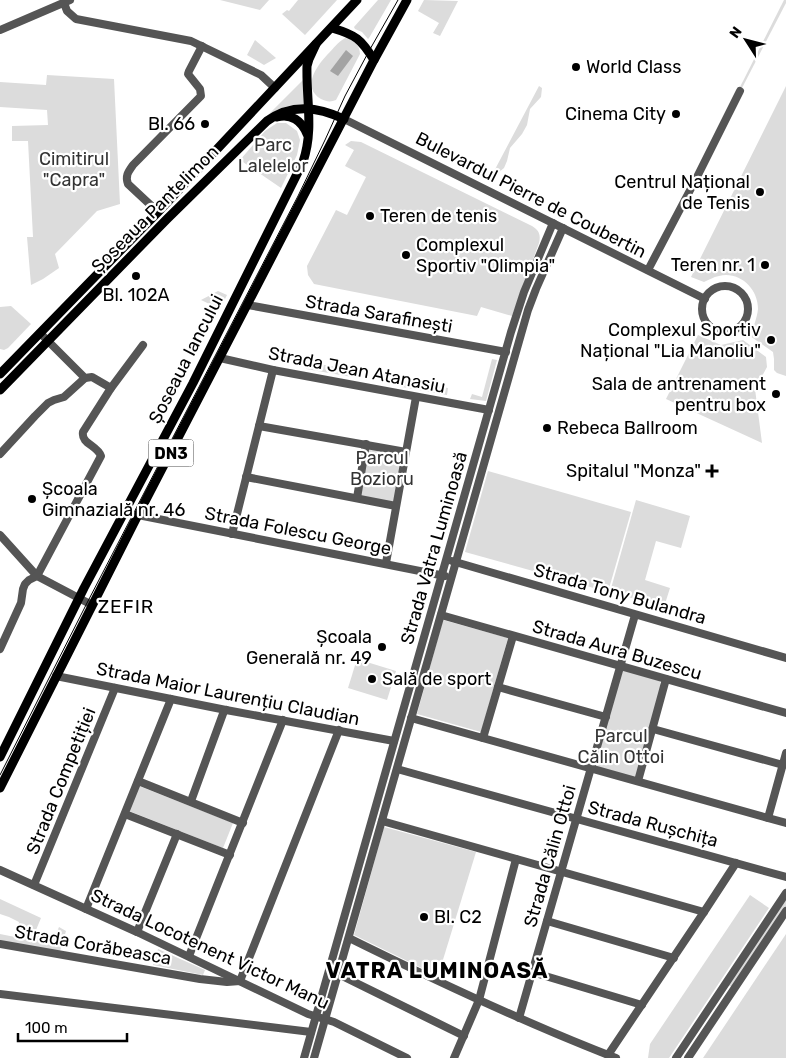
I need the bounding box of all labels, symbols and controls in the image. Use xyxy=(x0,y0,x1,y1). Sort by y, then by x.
north arrow xyxy=(721,15,771,65)
text: N xyxy=(726,24,746,42)
place label: World Class xyxy=(586,56,681,78)
marker: World Class xyxy=(570,61,582,73)
place label: Cinema City xyxy=(565,103,666,125)
marker: Cinema City xyxy=(670,108,682,120)
place label: Bl. 66 xyxy=(148,113,195,135)
marker: Bl. 66 xyxy=(199,118,211,130)
street label: Bulevardul Pierre de Coubertin xyxy=(412,127,650,263)
park label: Parc Lalelelor xyxy=(238,134,308,177)
street label: Șoseaua Pantelimon xyxy=(87,141,223,277)
park label: Cimitirul "Capra" xyxy=(39,148,109,191)
place label: Centrul Național de Tenis xyxy=(614,171,750,214)
marker: Centrul Național de Tenis xyxy=(754,186,766,198)
place label: Teren de tenis xyxy=(380,205,497,227)
marker: Teren de tenis xyxy=(364,210,376,222)
place label: Complexul Sportiv "Olimpia" xyxy=(416,234,555,277)
marker: Complexul Sportiv "Olimpia" xyxy=(400,249,412,261)
place label: Teren nr. 1 xyxy=(671,254,755,276)
marker: Teren nr. 1 xyxy=(759,259,771,271)
marker: Bl. 102A xyxy=(130,270,142,282)
place label: Bl. 102A xyxy=(102,284,170,306)
street label: Strada Sarafinești xyxy=(304,290,454,338)
street label: Șoseaua Iancului xyxy=(144,291,228,427)
place label: Complexul Sportiv Național "Lia Manoliu" xyxy=(580,319,761,362)
marker: Complexul Sportiv Național "Lia Manoliu" xyxy=(765,334,777,346)
street label: Strada Jean Atanasiu xyxy=(267,342,447,398)
place label: Sala de antrenament pentru box xyxy=(592,373,766,416)
marker: Sala de antrenament pentru box xyxy=(770,388,782,400)
place label: Rebeca Ballroom xyxy=(557,417,698,439)
marker: Rebeca Ballroom xyxy=(541,422,553,434)
road number: DN3 xyxy=(148,439,194,466)
park label: Parcul Bozioru xyxy=(350,447,414,490)
street label: Strada Vatra Luminoasă xyxy=(396,449,472,647)
place label: Spitalul "Monza" xyxy=(566,460,701,482)
marker: Spitalul "Monza" xyxy=(705,464,719,478)
place label: Școala Gimnazială nr. 46 xyxy=(42,478,186,521)
marker: Școala Gimnazială nr. 46 xyxy=(26,493,38,505)
street label: Strada Folescu George xyxy=(203,502,393,560)
street label: Strada Tony Bulandra xyxy=(531,559,709,629)
district label: ZEFIR xyxy=(98,595,154,618)
street label: Strada Aura Buzescu xyxy=(530,615,704,685)
place label: Școala Generală nr. 49 xyxy=(246,626,372,669)
marker: Școala Generală nr. 49 xyxy=(376,641,388,653)
street label: Strada Maior Laurențiu Claudian xyxy=(94,658,362,730)
place label: Sală de sport xyxy=(382,668,491,690)
marker: Sală de sport xyxy=(366,673,378,685)
street label: Strada Competiției xyxy=(22,704,100,858)
park label: Parcul Călin Ottoi xyxy=(578,725,664,768)
street label: Strada Călin Ottoi xyxy=(519,782,581,930)
street label: Strada Rușchița xyxy=(585,796,721,852)
street label: Strada Locotenent Victor Manu xyxy=(87,884,333,1014)
place label: Bl. C2 xyxy=(434,906,482,928)
marker: Bl. C2 xyxy=(418,911,430,923)
street label: Strada Corăbeasca xyxy=(13,920,173,970)
district label: VATRA LUMINOASĂ xyxy=(325,957,549,984)
scale bar xyxy=(18,1010,126,1042)
text: 100 m xyxy=(25,1019,67,1037)

